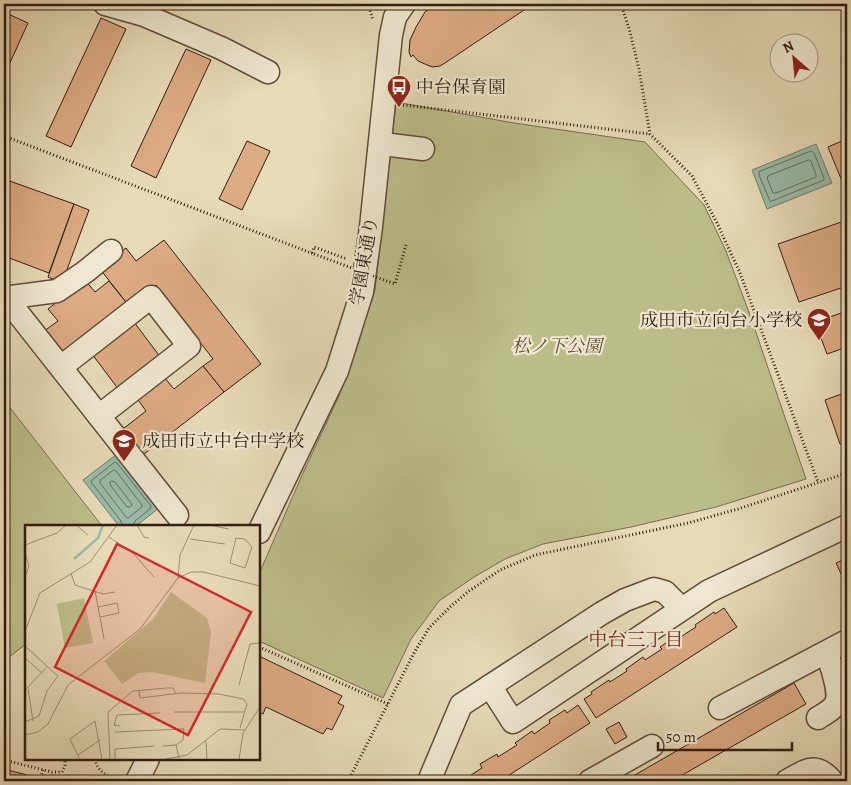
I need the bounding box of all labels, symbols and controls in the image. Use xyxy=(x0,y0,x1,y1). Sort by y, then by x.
north arrow xyxy=(768,32,818,82)
text: N xyxy=(779,36,797,58)
bus stop icon: 中台保育園 xyxy=(386,74,412,108)
place label: 中台保育園 xyxy=(416,75,506,99)
street label: 学園東通り xyxy=(344,215,384,307)
school or university icon: 成田市立向台小学校 xyxy=(806,307,832,341)
place label: 成田市立向台小学校 xyxy=(640,308,802,332)
park label: 松ノ下公園 xyxy=(512,334,605,358)
school or university icon: 成田市立中台中学校 xyxy=(111,428,137,462)
place label: 成田市立中台中学校 xyxy=(142,429,304,453)
inset map xyxy=(25,525,260,760)
district label: 中台三丁目 xyxy=(588,627,684,653)
scale bar xyxy=(658,720,792,752)
text: 50 m xyxy=(666,727,696,747)

